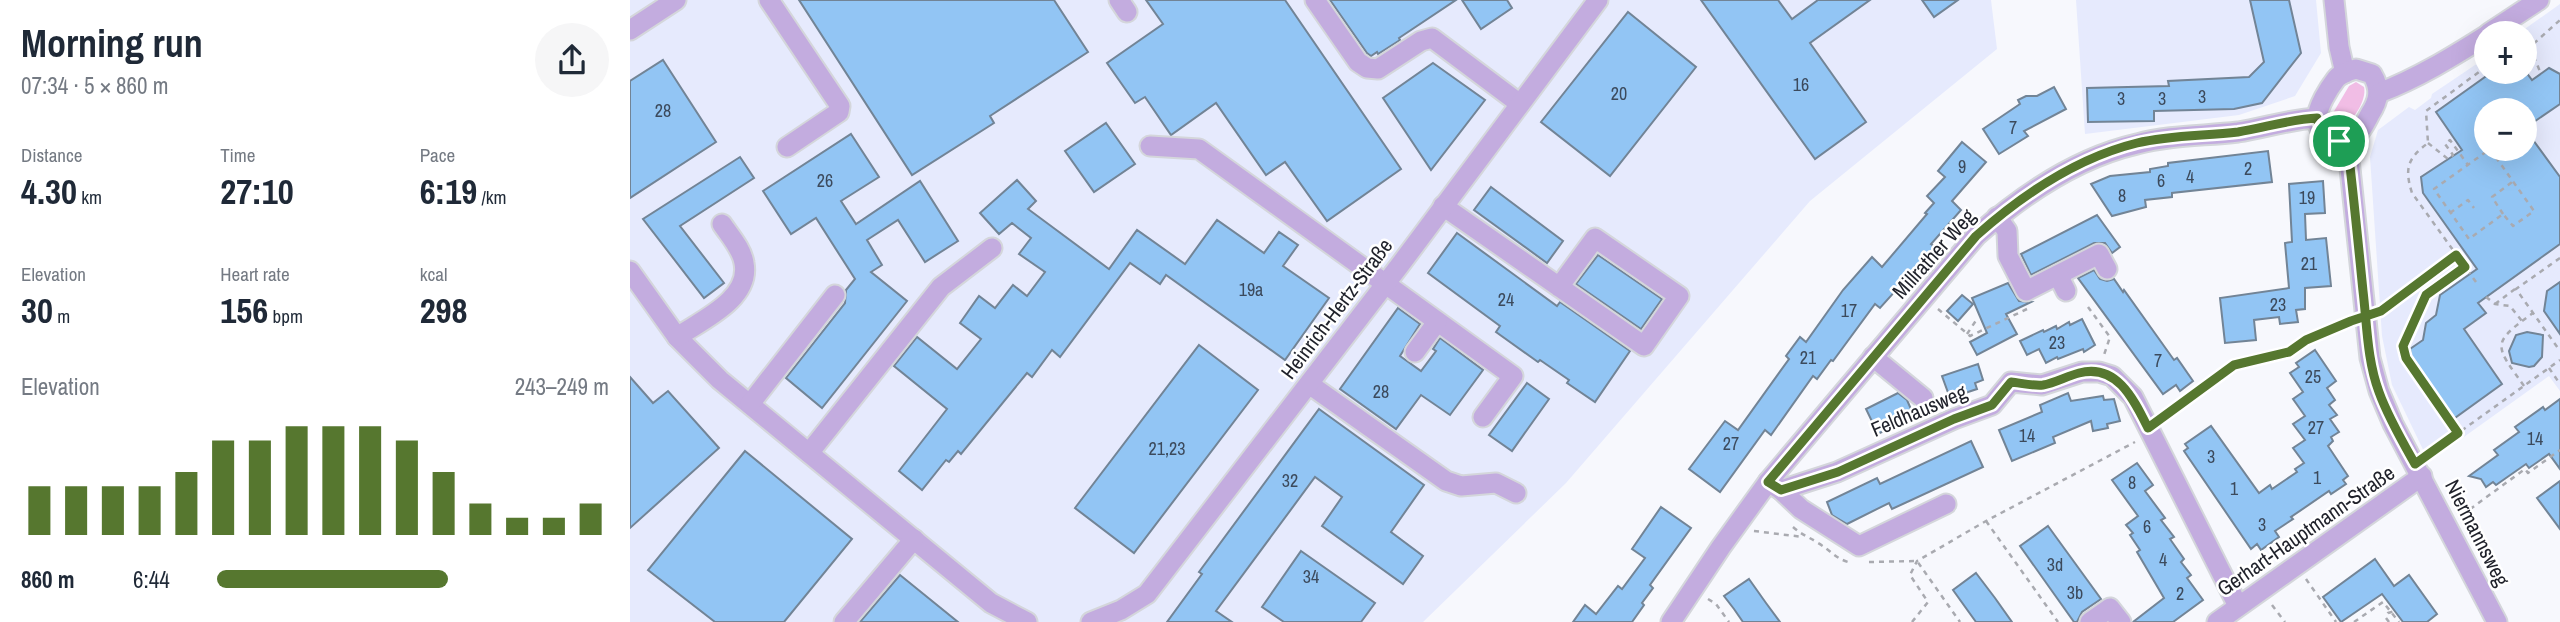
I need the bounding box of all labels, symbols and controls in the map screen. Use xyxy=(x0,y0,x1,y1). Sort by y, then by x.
text: Morning run xyxy=(21,18,203,69)
map controls xyxy=(2474,21,2537,161)
button: + xyxy=(2474,21,2537,84)
button: share xyxy=(535,23,609,97)
text: 07:34 · 5 × 860 m xyxy=(21,70,168,101)
house number: 16 xyxy=(1793,72,1809,97)
house number: 20 xyxy=(1611,81,1627,106)
house number: 3 xyxy=(2198,84,2206,109)
house number: 3 xyxy=(2117,86,2125,111)
house number: 3 xyxy=(2158,86,2166,111)
house number: 28 xyxy=(655,98,671,123)
button: − xyxy=(2474,98,2537,161)
pin xyxy=(2309,111,2369,171)
house number: 7 xyxy=(2009,115,2017,140)
icon: arrive xyxy=(2320,122,2358,160)
text: Distance xyxy=(21,142,82,168)
text: Time xyxy=(220,142,255,168)
text: Pace xyxy=(420,142,455,168)
house number: 9 xyxy=(1958,154,1966,179)
house number: 2 xyxy=(2244,156,2252,181)
house number: 4 xyxy=(2186,164,2194,189)
text: 4.30 xyxy=(21,168,77,215)
text: 27:10 xyxy=(220,168,294,215)
text: 6:19 xyxy=(420,168,477,215)
house number: 26 xyxy=(817,168,833,193)
house number: 6 xyxy=(2157,168,2165,193)
house number: 8 xyxy=(2118,183,2126,208)
text: km xyxy=(77,184,102,210)
text: /km xyxy=(477,184,507,210)
house number: 19 xyxy=(2299,185,2315,210)
street label: Millrather Weg xyxy=(1885,202,1982,305)
street label: Heinrich-Hertz-Straße xyxy=(1274,232,1399,385)
house number: 21 xyxy=(2301,251,2318,276)
text: Elevation xyxy=(21,261,86,287)
text: Heart rate xyxy=(220,261,290,287)
text: kcal xyxy=(420,261,447,287)
house number: 19a xyxy=(1239,277,1263,302)
text: 30 xyxy=(21,287,53,334)
text: 156 xyxy=(220,287,268,334)
text: 298 xyxy=(420,287,468,334)
house number: 24 xyxy=(1498,287,1514,312)
house number: 23 xyxy=(2270,292,2286,317)
house number: 17 xyxy=(1841,298,1857,323)
text: m xyxy=(53,303,70,329)
text: bpm xyxy=(268,303,303,329)
house number: 23 xyxy=(2049,330,2065,355)
house number: 21 xyxy=(1800,345,1817,370)
house number: 7 xyxy=(2154,348,2162,373)
house number: 25 xyxy=(2305,364,2321,389)
text: Elevation xyxy=(21,371,100,402)
text: 243–249 m xyxy=(515,371,609,402)
street label: Feldhausweg xyxy=(1866,377,1972,444)
house number: 28 xyxy=(1373,379,1389,404)
house number: 27 xyxy=(2308,415,2324,440)
house number: 14 xyxy=(2019,423,2035,448)
house number: 14 xyxy=(2527,426,2543,451)
house number: 27 xyxy=(1723,431,1739,456)
house number: 21,23 xyxy=(1149,436,1185,461)
house number: 3 xyxy=(2207,444,2215,469)
street label: Gerhart-Hauptmann-Straße xyxy=(2211,458,2400,603)
house number: 1 xyxy=(2313,465,2322,490)
house number: 32 xyxy=(1282,468,1298,493)
house number: 8 xyxy=(2128,470,2136,495)
street label: Niermannsweg xyxy=(2438,475,2517,591)
house number: 1 xyxy=(2230,476,2239,501)
house number: 3 xyxy=(2258,512,2266,537)
house number: 6 xyxy=(2143,514,2151,539)
house number: 4 xyxy=(2159,547,2167,572)
house number: 3d xyxy=(2047,552,2063,577)
text: 860 m xyxy=(21,564,74,595)
text: 6:44 xyxy=(133,564,170,595)
house number: 34 xyxy=(1303,564,1319,589)
house number: 3b xyxy=(2067,580,2083,605)
house number: 2 xyxy=(2176,581,2184,606)

